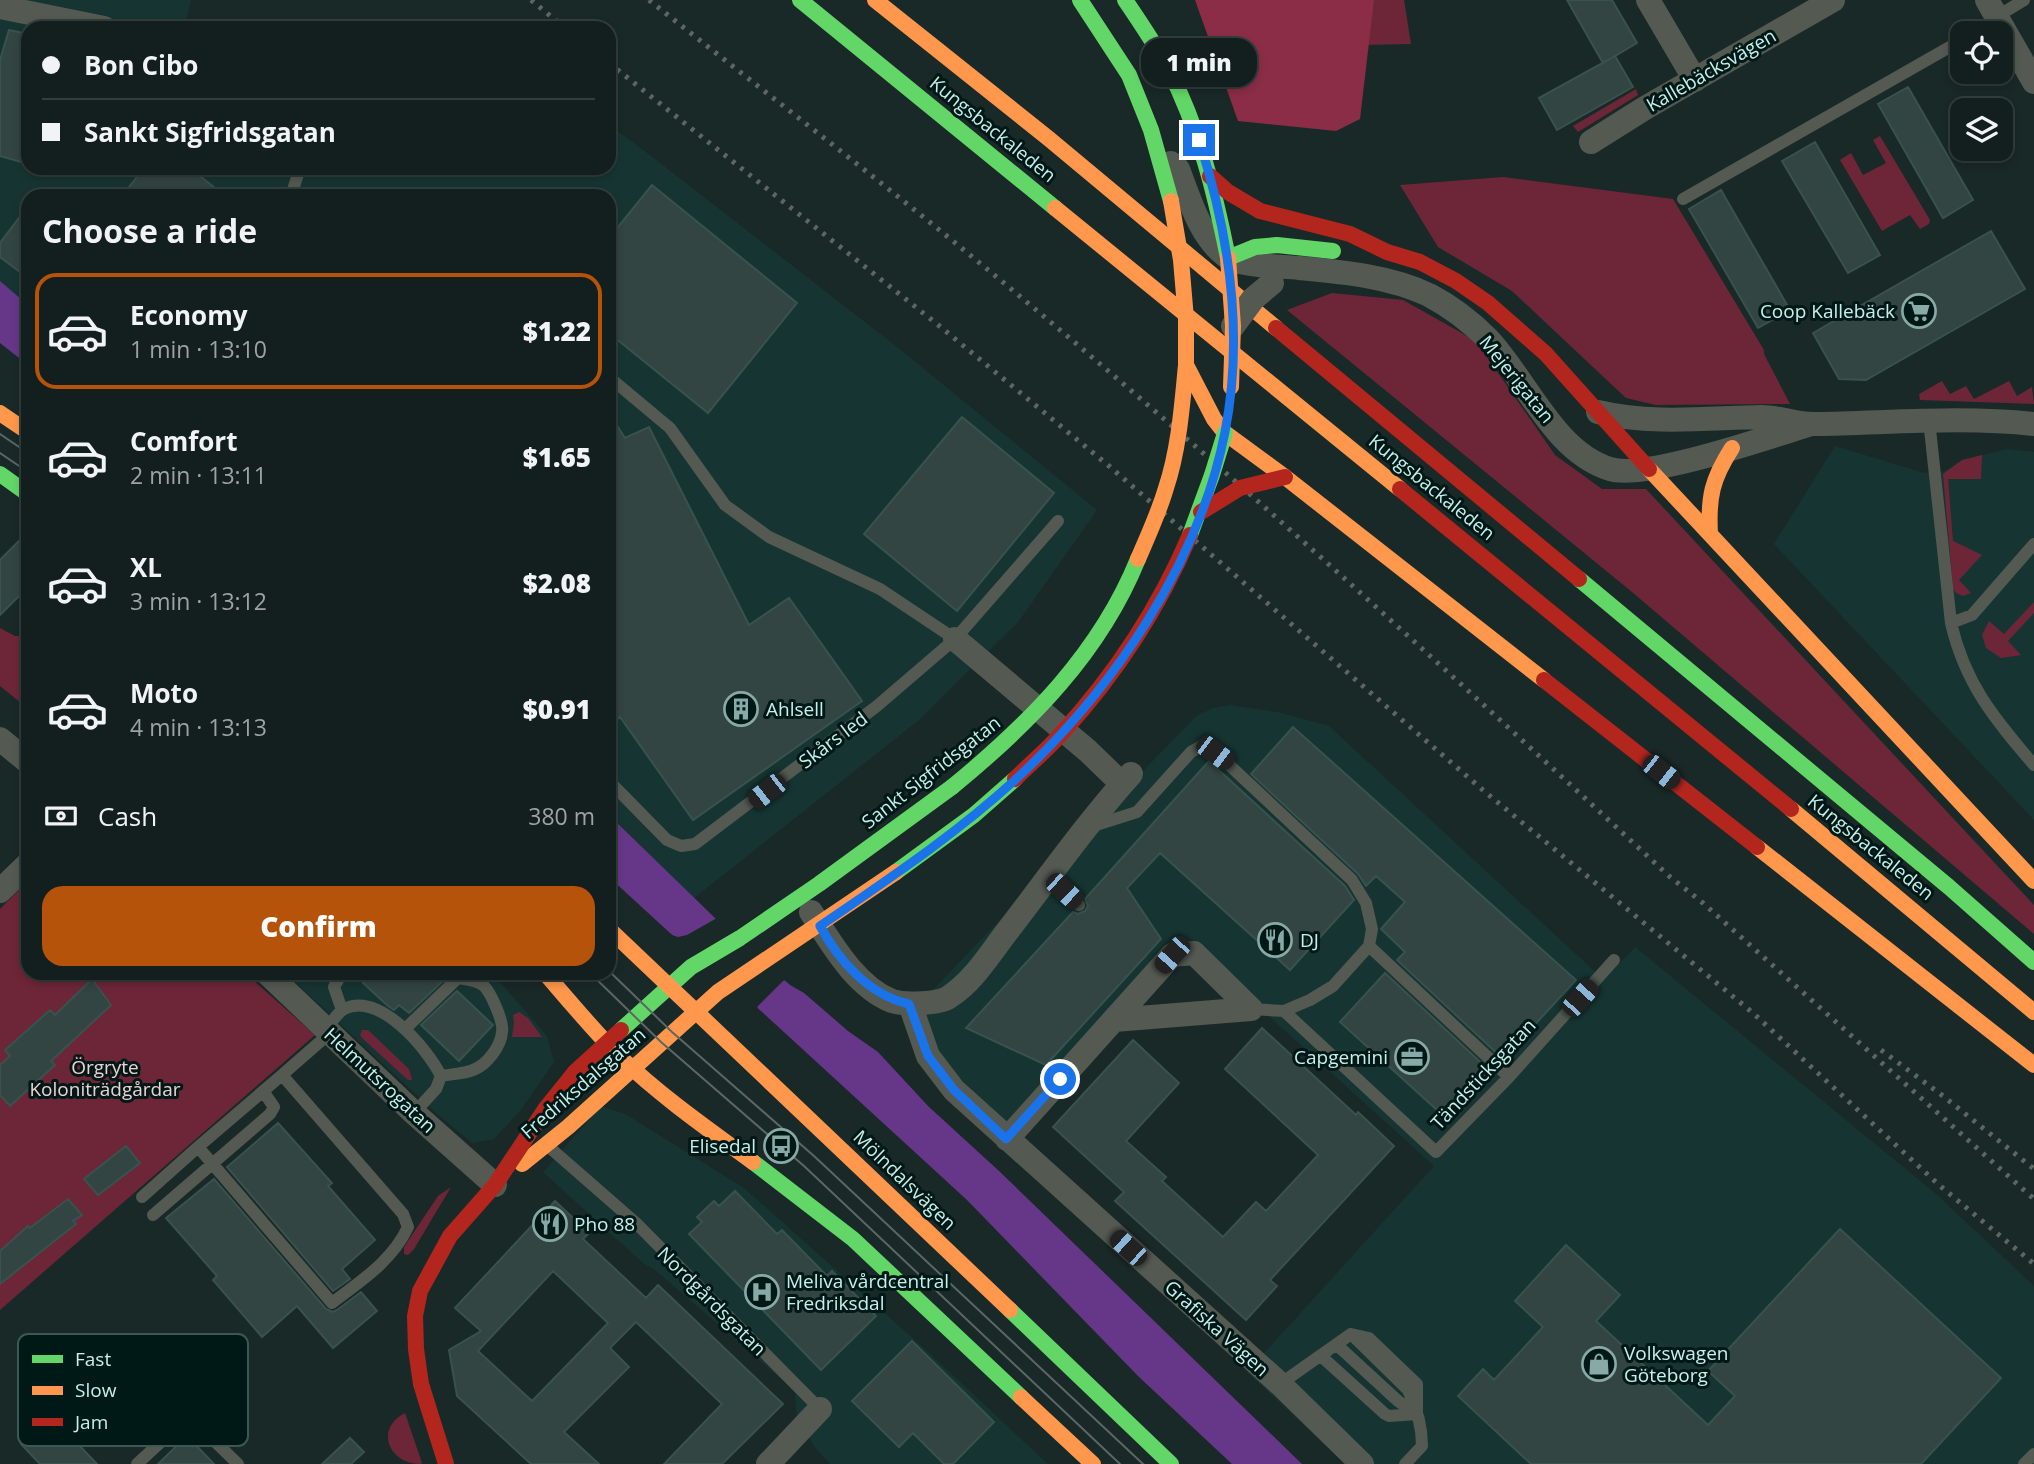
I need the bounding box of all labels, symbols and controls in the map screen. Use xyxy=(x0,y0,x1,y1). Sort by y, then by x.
map controls xyxy=(1950,21,2013,161)
button: locate xyxy=(1950,21,2013,84)
street label: Kallebäcksvägen xyxy=(1642,22,1780,118)
callout: 1 min xyxy=(1141,38,1257,88)
text: 1 min xyxy=(1166,46,1232,78)
text: Bon Cibo xyxy=(84,47,198,83)
street label: Kungsbackaleden xyxy=(924,70,1062,188)
button: layers xyxy=(1950,98,2013,161)
text: Sankt Sigfridsgatan xyxy=(84,114,336,150)
route end xyxy=(1183,124,1215,156)
text: Choose a ride xyxy=(42,209,257,252)
supermarket icon: Coop Kallebäck xyxy=(1900,292,1938,330)
text: Economy xyxy=(130,297,248,333)
place label: Coop Kallebäck xyxy=(1760,298,1895,324)
icon: car xyxy=(46,300,109,363)
text: $1.22 xyxy=(523,313,591,349)
street label: Mejerigatan xyxy=(1474,330,1560,428)
text: 1 min · 13:10 xyxy=(130,333,267,365)
text: Comfort xyxy=(130,423,237,459)
icon: car xyxy=(46,426,109,489)
street label: Kungsbackaleden xyxy=(1363,428,1501,546)
text: $1.65 xyxy=(523,439,591,475)
text: 2 min · 13:11 xyxy=(130,459,267,491)
text: XL xyxy=(130,549,162,585)
icon: car xyxy=(46,552,109,615)
text: $2.08 xyxy=(523,565,591,601)
text: 3 min · 13:12 xyxy=(130,585,267,617)
text: Moto xyxy=(130,675,198,711)
icon: car xyxy=(46,678,109,741)
building icon: Ahlsell xyxy=(722,690,760,728)
text: $0.91 xyxy=(523,691,591,727)
place label: Ahlsell xyxy=(766,696,824,722)
street label: Skårs led xyxy=(793,706,873,774)
street label: Sankt Sigfridsgatan xyxy=(856,710,1006,834)
text: 4 min · 13:13 xyxy=(130,711,267,743)
car xyxy=(1192,732,1239,774)
car xyxy=(1638,751,1685,793)
car xyxy=(744,770,791,812)
street label: Kungsbackaleden xyxy=(1802,788,1940,906)
icon: cash xyxy=(42,797,80,835)
text: Cash xyxy=(98,798,157,834)
text: 380 m xyxy=(528,800,595,832)
car xyxy=(1042,869,1087,913)
button: Confirm xyxy=(42,886,595,966)
restaurant icon: DJ xyxy=(1256,921,1294,959)
place label: DJ xyxy=(1300,927,1319,953)
car xyxy=(1151,932,1194,978)
car xyxy=(1559,975,1602,1021)
street label: Tändsticksgatan xyxy=(1425,1013,1541,1135)
street label: Helmutsrogatan xyxy=(319,1022,441,1138)
street label: Fredriksdalsgatan xyxy=(515,1022,651,1144)
office icon: Capgemini xyxy=(1393,1038,1431,1076)
place label: Capgemini xyxy=(1294,1044,1388,1070)
park label: Örgryte Koloniträdgårdar xyxy=(29,1054,181,1102)
route start xyxy=(1044,1063,1076,1095)
street label: Mölndalsvägen xyxy=(848,1124,962,1236)
bus stop icon: Elisedal xyxy=(762,1127,800,1165)
place label: Elisedal xyxy=(689,1133,756,1159)
restaurant icon: Pho 88 xyxy=(531,1205,569,1243)
place label: Pho 88 xyxy=(574,1211,635,1237)
car xyxy=(1106,1226,1151,1270)
street label: Nordgårdsgatan xyxy=(652,1241,772,1361)
place label: Meliva vårdcentral Fredriksdal xyxy=(786,1268,949,1316)
hospital icon: Meliva vårdcentral Fredriksdal xyxy=(743,1273,781,1311)
street label: Grafiska Vägen xyxy=(1159,1274,1275,1382)
legend xyxy=(18,1334,248,1446)
place label: Volkswagen Göteborg xyxy=(1624,1340,1729,1388)
shop icon: Volkswagen Göteborg xyxy=(1580,1345,1618,1383)
text: Fast xyxy=(75,1346,111,1372)
text: Slow xyxy=(75,1377,117,1403)
text: Jam xyxy=(73,1409,108,1435)

